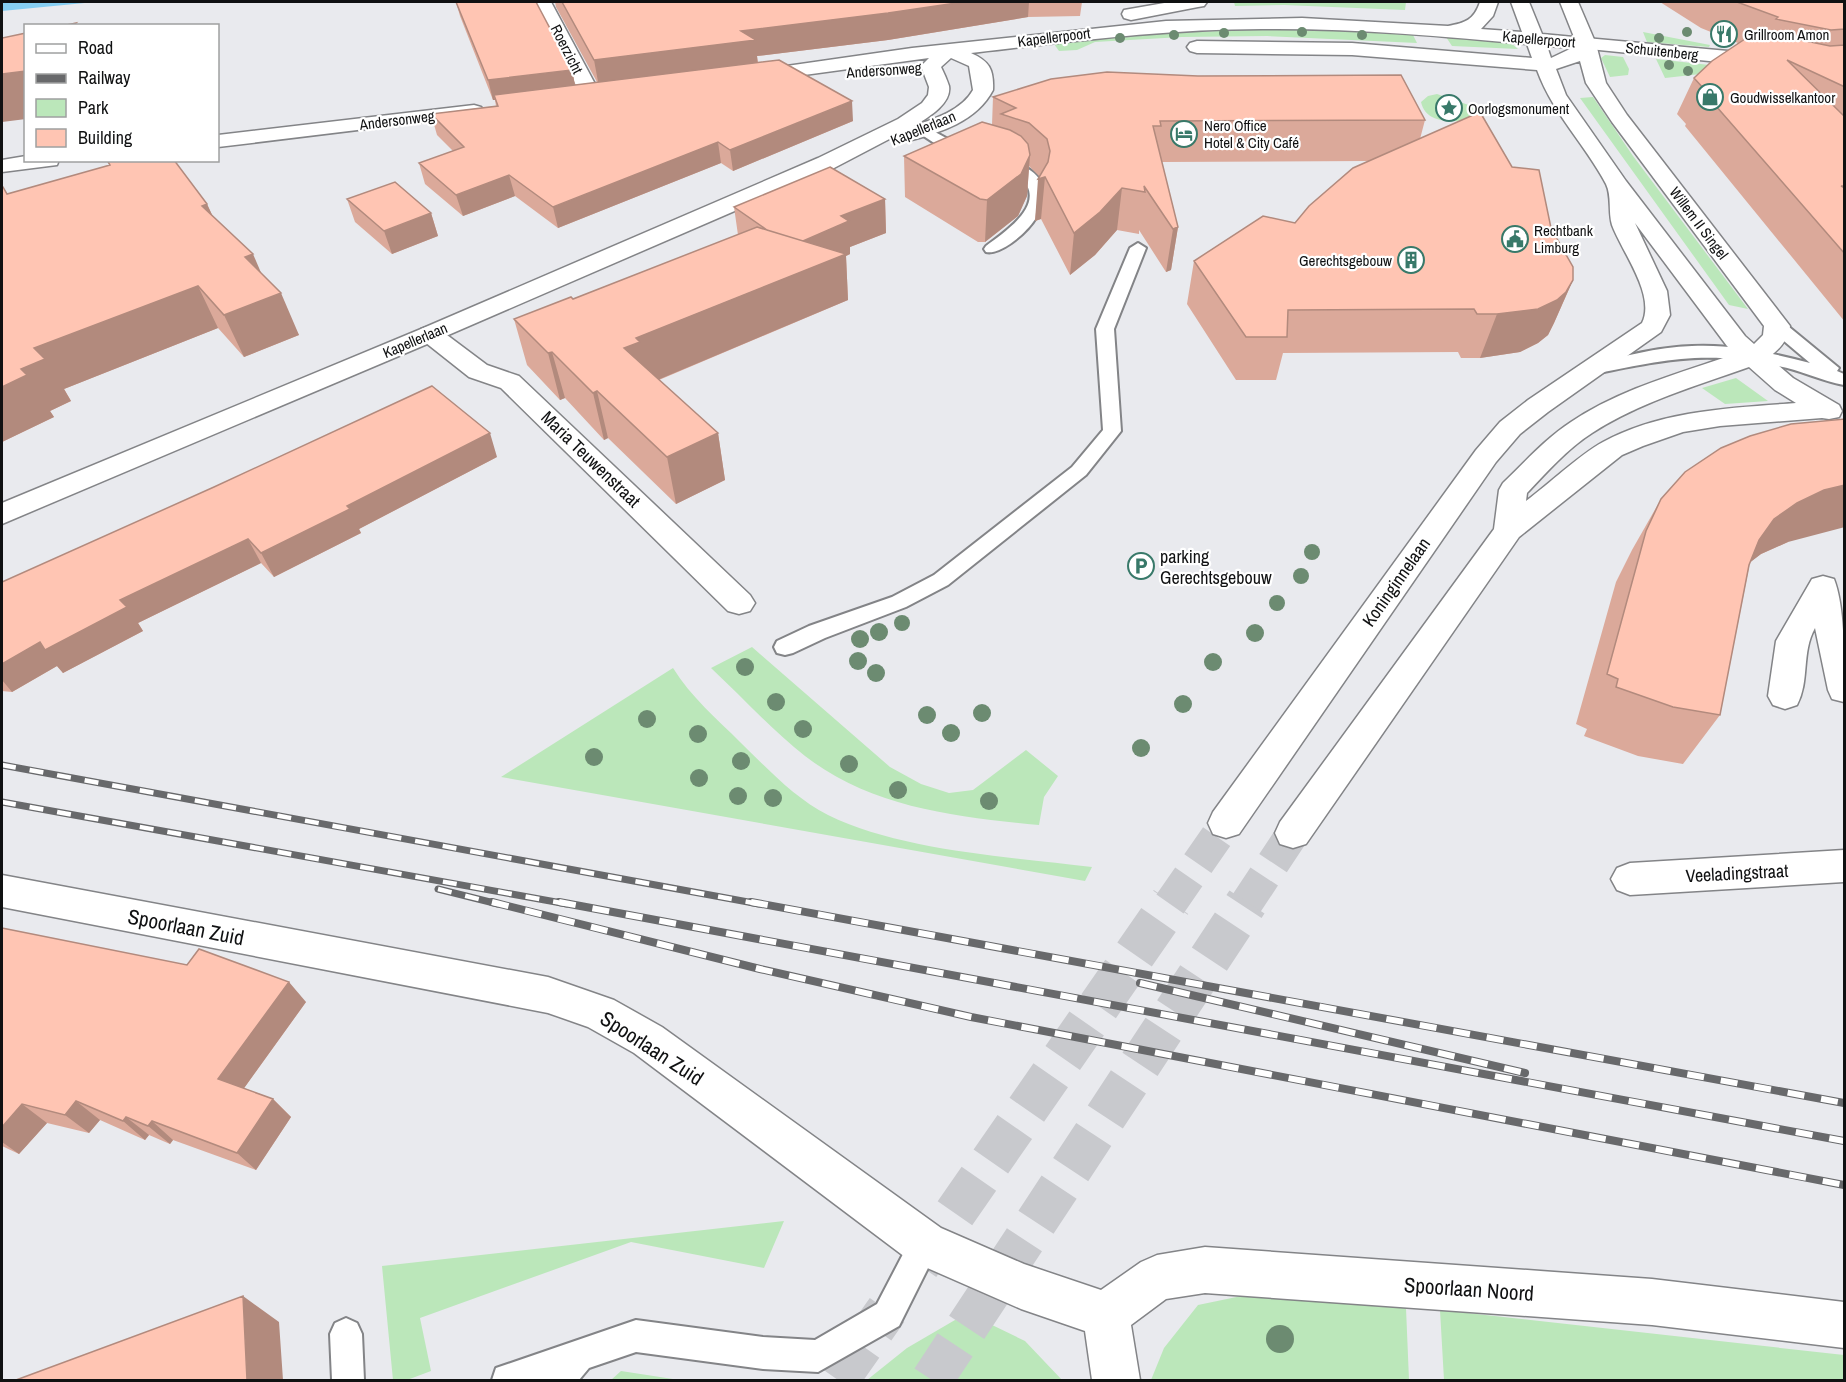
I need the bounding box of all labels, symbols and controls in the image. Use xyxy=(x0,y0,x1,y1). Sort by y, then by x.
restaurant icon: Grillroom Amon xyxy=(1709,19,1739,49)
street label: Roerzicht xyxy=(546,21,589,78)
street label: Kapellerpoort xyxy=(1016,22,1092,52)
legend xyxy=(24,24,219,162)
place label: Grillroom Amon xyxy=(1744,24,1829,45)
street label: Kapellerpoort xyxy=(1502,25,1577,53)
text: Road xyxy=(78,35,113,60)
street label: Schuitenberg xyxy=(1625,37,1700,65)
street label: Andersonweg xyxy=(845,57,922,83)
text: Railway xyxy=(78,65,131,90)
shop icon: Goudwisselkantoor xyxy=(1695,82,1725,112)
place label: Goudwisselkantoor xyxy=(1730,87,1835,108)
place icon: Oorlogsmonument xyxy=(1434,93,1464,123)
text: Park xyxy=(78,95,109,120)
place label: Oorlogsmonument xyxy=(1468,98,1570,119)
street label: Andersonweg xyxy=(357,105,436,135)
street label: Kapellerlaan xyxy=(887,105,959,151)
place label: Nero Office Hotel & City Café xyxy=(1204,115,1299,153)
hotel icon: Nero Office Hotel & City Café xyxy=(1169,119,1199,149)
text: Building xyxy=(78,125,133,150)
street label: Willem II Singel xyxy=(1665,182,1733,264)
place label: Rechtbank Limburg xyxy=(1534,220,1594,258)
public building icon: Rechtbank Limburg xyxy=(1500,224,1530,254)
building icon: Gerechtsgebouw xyxy=(1396,245,1426,275)
place label: Gerechtsgebouw xyxy=(1299,250,1392,271)
street label: Kapellerlaan xyxy=(379,317,451,363)
street label: Maria Teuwenstraat xyxy=(536,405,646,513)
street label: Koninginnelaan xyxy=(1356,532,1436,632)
place label: parking Gerechtsgebouw xyxy=(1160,544,1272,590)
parking icon: parking Gerechtsgebouw xyxy=(1126,551,1156,581)
street label: Veeladingstraat xyxy=(1685,858,1789,888)
street label: Spoorlaan Zuid xyxy=(125,902,247,952)
street label: Spoorlaan Zuid xyxy=(595,1004,709,1092)
street label: Spoorlaan Noord xyxy=(1403,1270,1535,1308)

